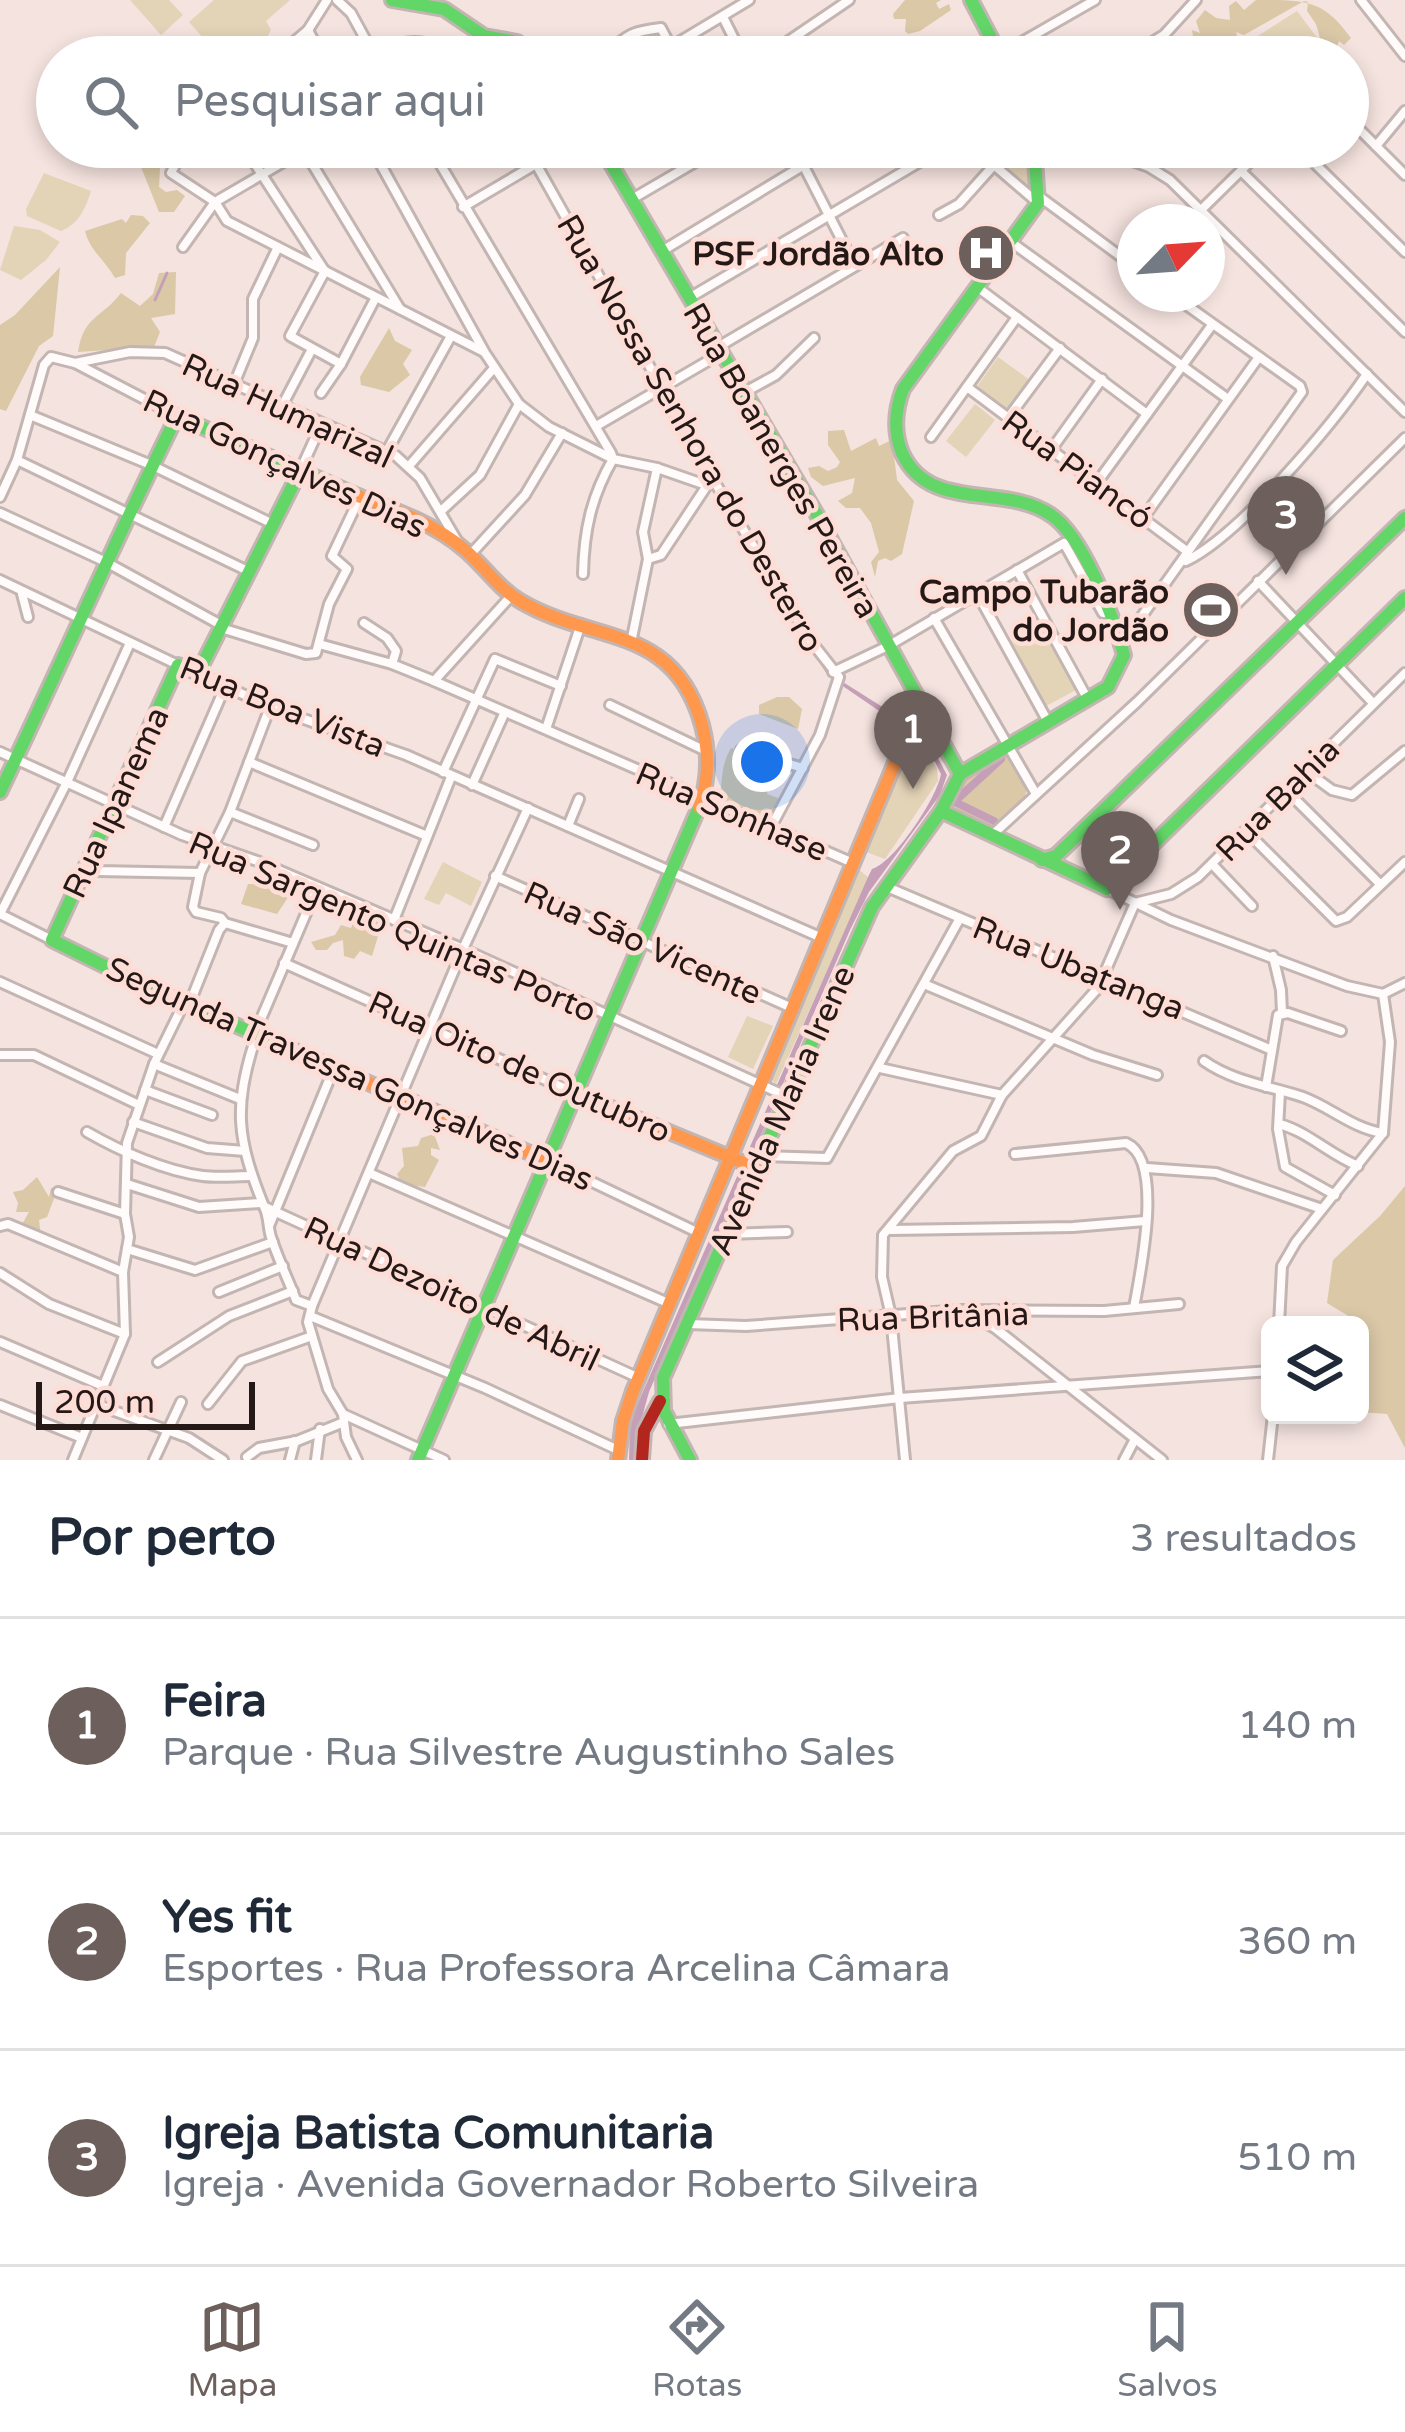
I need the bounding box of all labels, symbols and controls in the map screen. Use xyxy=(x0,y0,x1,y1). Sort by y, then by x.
search box xyxy=(36,36,1369,168)
icon: search xyxy=(78,69,144,135)
text: Pesquisar aqui xyxy=(174,75,486,129)
north arrow xyxy=(1117,204,1225,312)
street label: Rua Nossa Senhora do Desterro xyxy=(548,208,831,659)
hospital icon: PSF Jordão Alto xyxy=(955,222,1017,284)
place label: PSF Jordão Alto xyxy=(692,235,944,274)
street label: Rua Boanerges Pereira xyxy=(674,296,887,625)
street label: Rua Humarizal xyxy=(176,345,399,477)
street label: Rua Gonçalves Dias xyxy=(137,382,432,547)
street label: Rua Piancó xyxy=(994,402,1160,538)
pin: 3 xyxy=(1247,476,1325,575)
place label: Campo Tubarão do Jordão xyxy=(919,573,1169,650)
sports icon: Campo Tubarão do Jordão xyxy=(1180,579,1242,641)
street label: Rua Boa Vista xyxy=(174,648,391,766)
pin: 1 xyxy=(874,690,952,789)
street label: Rua Ipanema xyxy=(55,701,178,905)
street label: Rua Bahia xyxy=(1208,730,1348,870)
your location xyxy=(732,732,792,792)
street label: Rua Sonhase xyxy=(630,755,833,870)
pin: 2 xyxy=(1081,811,1159,910)
street label: Rua Sargento Quintas Porto xyxy=(183,824,602,1031)
street label: Rua São Vicente xyxy=(518,874,767,1013)
street label: Rua Ubatanga xyxy=(967,908,1190,1029)
street label: Segunda Travessa Gonçalves Dias xyxy=(100,949,599,1200)
street label: Avenida Maria Irene xyxy=(701,960,864,1261)
street label: Rua Oito de Outubro xyxy=(362,983,677,1152)
street label: Rua Dezoito de Abril xyxy=(297,1209,605,1380)
street label: Rua Britânia xyxy=(836,1295,1030,1340)
map controls xyxy=(1261,1316,1369,1424)
button: layers xyxy=(1261,1316,1369,1424)
scale bar xyxy=(36,1376,255,1429)
text: 200 m xyxy=(54,1383,155,1422)
text: Por perto xyxy=(48,1507,276,1569)
text: 3 resultados xyxy=(1130,1515,1357,1562)
text: Feira xyxy=(162,1675,267,1729)
text: 1 xyxy=(75,1702,99,1749)
text: 140 m xyxy=(1238,1702,1357,1749)
text: Parque · Rua Silvestre Augustinho Sales xyxy=(162,1729,895,1776)
text: Yes fit xyxy=(162,1891,292,1945)
text: 2 xyxy=(75,1918,99,1965)
text: 360 m xyxy=(1238,1918,1357,1965)
text: Esportes · Rua Professora Arcelina Câmara xyxy=(162,1945,951,1992)
text: Igreja Batista Comunitaria xyxy=(162,2107,714,2161)
text: 3 xyxy=(75,2134,99,2181)
text: 510 m xyxy=(1238,2134,1357,2181)
text: Igreja · Avenida Governador Roberto Silveira xyxy=(162,2161,979,2208)
tab: Mapa xyxy=(187,2294,277,2405)
tab: Rotas xyxy=(652,2294,742,2405)
tab: Salvos xyxy=(1117,2294,1218,2405)

